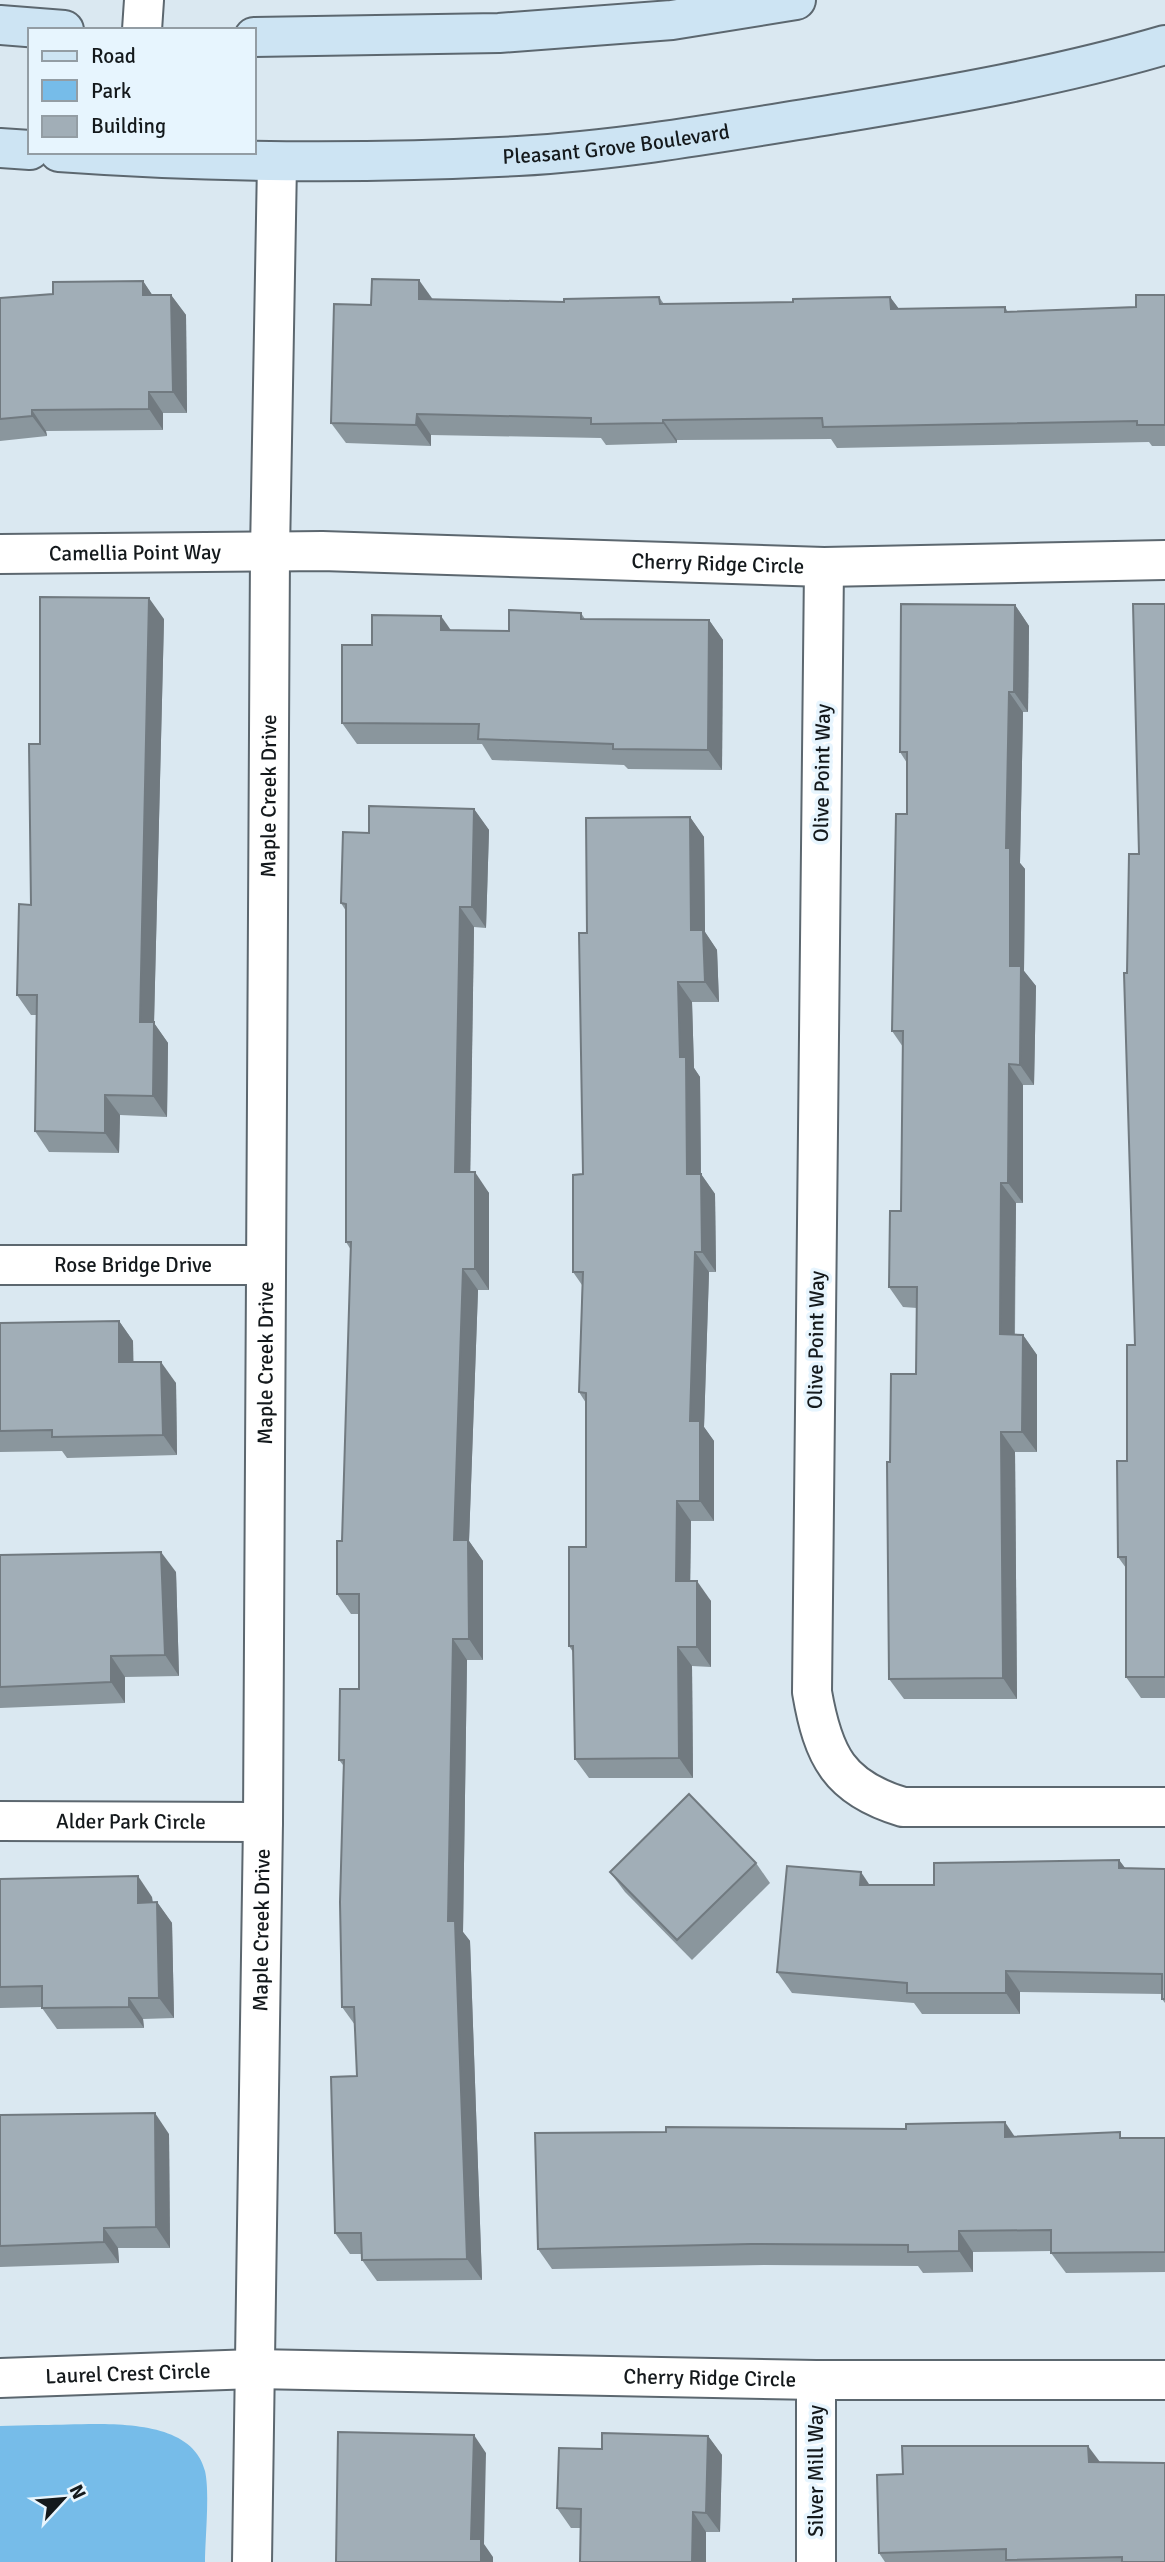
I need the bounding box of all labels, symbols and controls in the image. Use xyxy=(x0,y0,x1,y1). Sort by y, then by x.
legend xyxy=(28,28,256,154)
text: Road xyxy=(91,43,136,69)
text: Park xyxy=(91,78,132,104)
text: Building xyxy=(91,113,166,139)
street label: Pleasant Grove Boulevard xyxy=(502,118,731,170)
street label: Camellia Point Way xyxy=(49,539,221,567)
street label: Cherry Ridge Circle xyxy=(631,548,805,579)
street label: Olive Point Way xyxy=(808,703,836,842)
street label: Maple Creek Drive xyxy=(255,714,282,878)
street label: Rose Bridge Drive xyxy=(54,1252,212,1278)
street label: Olive Point Way xyxy=(802,1270,830,1409)
street label: Maple Creek Drive xyxy=(252,1281,279,1445)
street label: Alder Park Circle xyxy=(56,1808,206,1835)
street label: Maple Creek Drive xyxy=(247,1848,276,2012)
street label: Laurel Crest Circle xyxy=(45,2358,211,2389)
street label: Cherry Ridge Circle xyxy=(623,2363,796,2393)
street label: Silver Mill Way xyxy=(803,2405,829,2537)
north arrow xyxy=(28,2464,98,2534)
text: N xyxy=(64,2481,91,2503)

